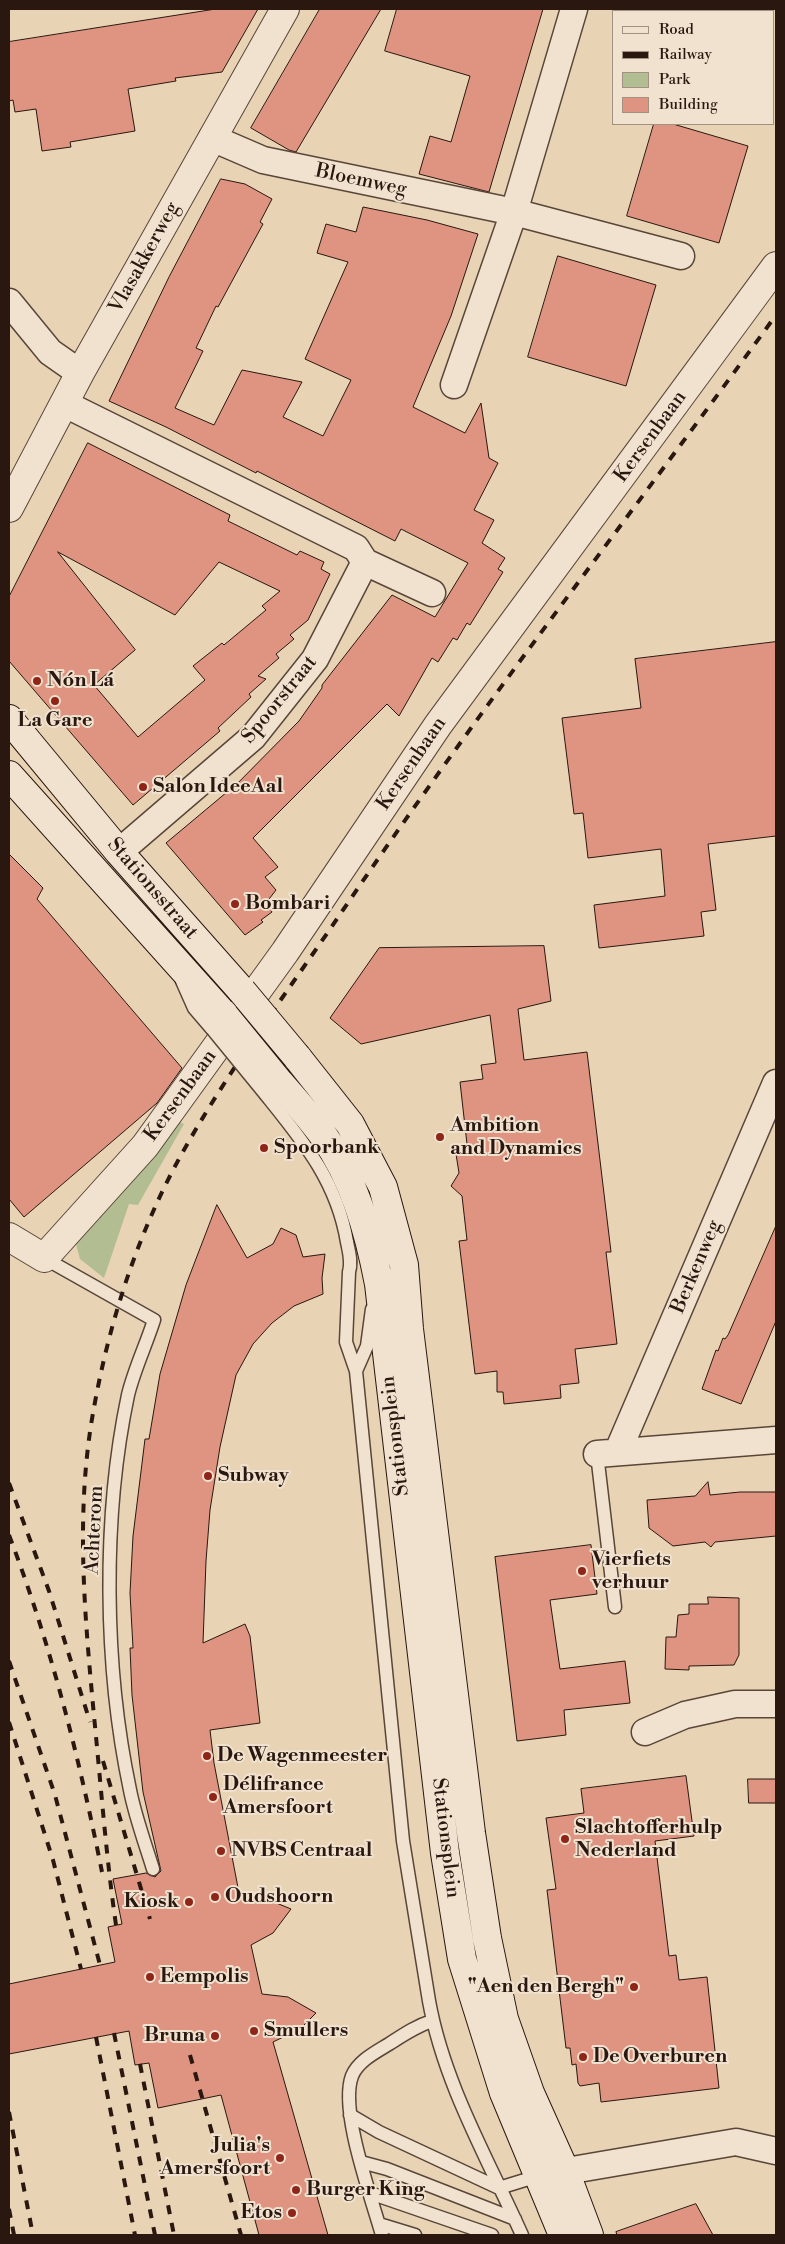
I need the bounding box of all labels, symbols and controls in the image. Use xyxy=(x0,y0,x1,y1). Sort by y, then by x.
legend xyxy=(612,10,775,125)
text: Road xyxy=(659,20,694,39)
text: Railway xyxy=(659,45,712,64)
text: Park xyxy=(659,70,690,89)
text: Building xyxy=(659,95,718,114)
street label: Bloemweg xyxy=(313,160,409,202)
street label: Vlasakkerweg xyxy=(105,198,185,318)
street label: Kersenbaan xyxy=(610,386,692,488)
street label: Spoorstraat xyxy=(237,651,323,749)
place label: Nón Lá xyxy=(47,669,114,693)
marker: Nón Lá xyxy=(31,675,43,687)
marker: La Gare xyxy=(49,695,61,707)
place label: La Gare xyxy=(18,709,92,733)
street label: Kersenbaan xyxy=(372,713,452,815)
place label: Salon IdeeAal xyxy=(153,775,283,799)
marker: Salon IdeeAal xyxy=(137,781,149,793)
street label: Stationsstraat xyxy=(101,833,203,945)
place label: Bombari xyxy=(245,892,330,916)
marker: Bombari xyxy=(229,898,241,910)
street label: Kersenbaan xyxy=(140,1045,222,1147)
place label: Ambition and Dynamics xyxy=(450,1114,582,1161)
marker: Ambition and Dynamics xyxy=(434,1131,446,1143)
place label: Spoorbank xyxy=(274,1136,379,1160)
marker: Spoorbank xyxy=(258,1142,270,1154)
street label: Berkenweg xyxy=(667,1217,727,1317)
street label: Stationsplein xyxy=(377,1375,415,1497)
place label: Subway xyxy=(218,1464,289,1488)
marker: Subway xyxy=(202,1470,214,1482)
street label: Achterom xyxy=(81,1485,109,1575)
place label: Vierfiets verhuur xyxy=(592,1548,671,1595)
marker: Vierfiets verhuur xyxy=(576,1565,588,1577)
place label: De Wagenmeester xyxy=(217,1744,387,1768)
marker: De Wagenmeester xyxy=(201,1750,213,1762)
place label: Délifrance Amersfoort xyxy=(223,1773,333,1820)
street label: Stationsplein xyxy=(426,1777,464,1899)
marker: Délifrance Amersfoort xyxy=(207,1791,219,1803)
place label: Slachtofferhulp Nederland xyxy=(575,1816,722,1863)
marker: Slachtofferhulp Nederland xyxy=(559,1833,571,1845)
place label: NVBS Centraal xyxy=(231,1839,372,1863)
marker: NVBS Centraal xyxy=(215,1845,227,1857)
place label: Oudshoorn xyxy=(225,1885,333,1909)
place label: Kiosk xyxy=(124,1890,179,1914)
marker: Oudshoorn xyxy=(209,1891,221,1903)
marker: Kiosk xyxy=(183,1896,195,1908)
place label: Eempolis xyxy=(160,1965,249,1989)
marker: Eempolis xyxy=(144,1971,156,1983)
place label: "Aen den Bergh" xyxy=(468,1975,624,1999)
marker: "Aen den Bergh" xyxy=(628,1981,640,1993)
place label: Smullers xyxy=(264,2019,348,2043)
place label: Bruna xyxy=(144,2024,205,2048)
marker: Smullers xyxy=(248,2025,260,2037)
marker: Bruna xyxy=(209,2030,221,2042)
place label: De Overburen xyxy=(593,2045,727,2069)
marker: De Overburen xyxy=(577,2051,589,2063)
place label: Julia's Amersfoort xyxy=(160,2134,270,2181)
marker: Julia's Amersfoort xyxy=(274,2152,286,2164)
place label: Burger King xyxy=(306,2178,425,2202)
marker: Burger King xyxy=(290,2184,302,2196)
place label: Etos xyxy=(240,2201,282,2225)
marker: Etos xyxy=(286,2207,298,2219)

